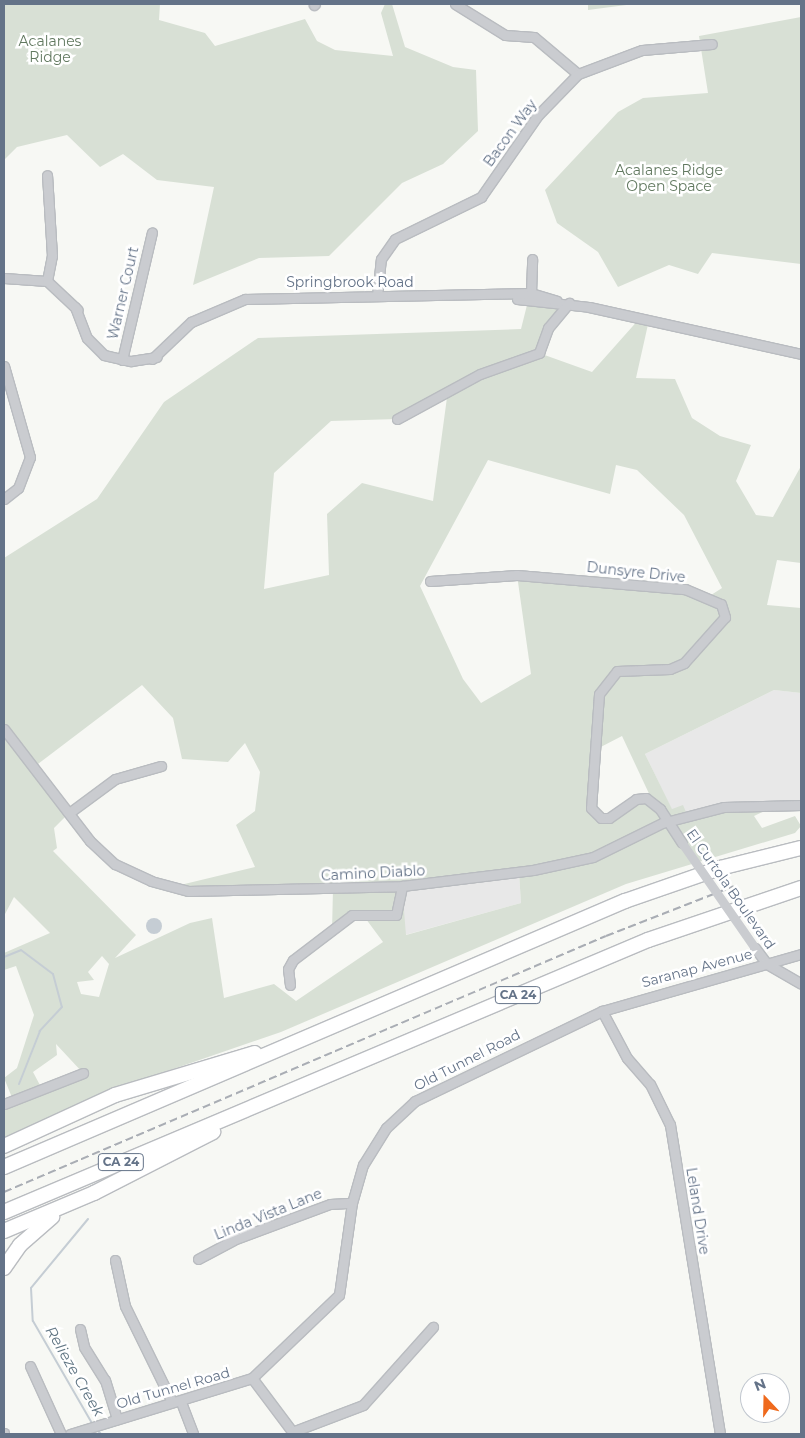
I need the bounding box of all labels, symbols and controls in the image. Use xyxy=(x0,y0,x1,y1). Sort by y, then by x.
park label: Acalanes Ridge xyxy=(19,33,81,65)
street label: Bacon Way xyxy=(480,96,540,170)
park label: Acalanes Ridge Open Space xyxy=(615,162,723,194)
street label: Warner Court xyxy=(104,245,142,341)
street label: Springbrook Road xyxy=(286,274,414,290)
street label: Dunsyre Drive xyxy=(586,558,686,586)
street label: El Curtola Boulevard xyxy=(683,826,779,952)
street label: Camino Diablo xyxy=(321,862,425,884)
street label: Saranap Avenue xyxy=(640,945,754,991)
road number: CA 24 xyxy=(494,986,542,1004)
street label: Old Tunnel Road xyxy=(411,1026,523,1094)
road number: CA 24 xyxy=(97,1152,145,1172)
street label: Leland Drive xyxy=(683,1166,713,1256)
street label: Linda Vista Lane xyxy=(212,1185,324,1243)
water label: Relieze Creek xyxy=(42,1323,108,1419)
street label: Old Tunnel Road xyxy=(114,1364,232,1412)
north arrow xyxy=(740,1373,790,1423)
text: N xyxy=(751,1375,768,1395)

